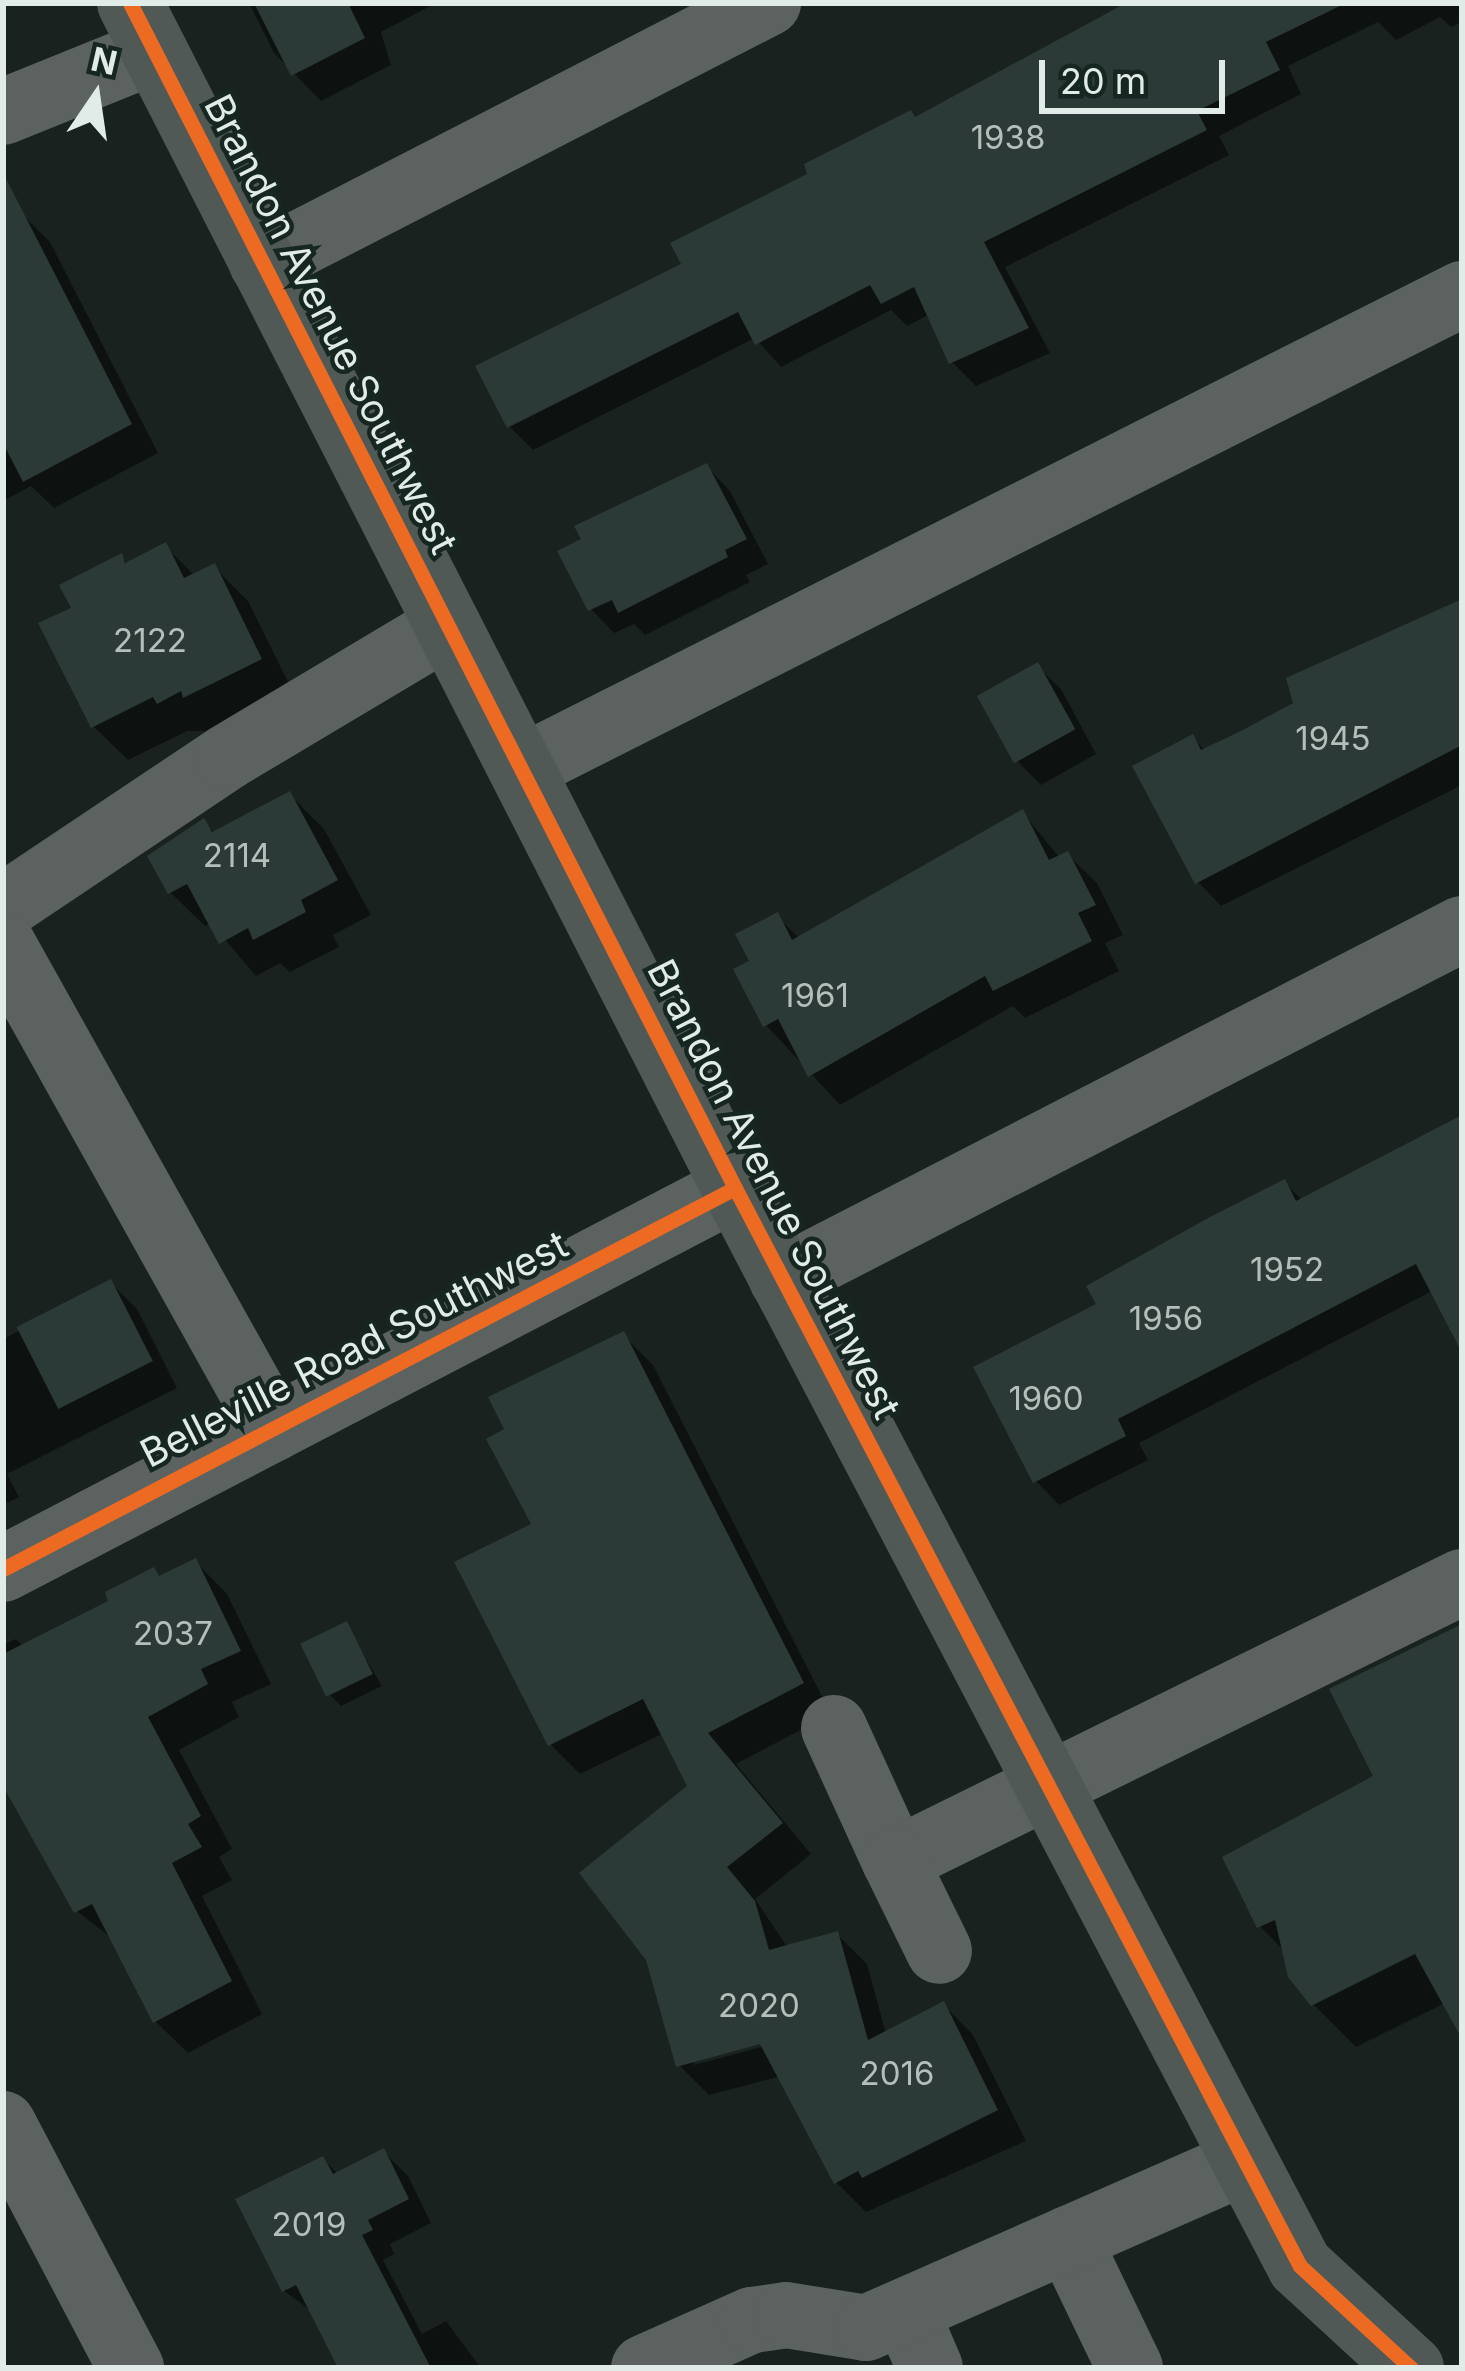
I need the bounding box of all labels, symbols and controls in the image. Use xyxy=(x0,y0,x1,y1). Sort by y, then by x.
north arrow xyxy=(36,36,156,156)
scale bar xyxy=(1045,36,1231,110)
text: N xyxy=(87,39,121,83)
text: 20 m xyxy=(1060,59,1146,103)
street label: Brandon Avenue Southwest xyxy=(195,87,467,561)
house number: 1938 xyxy=(971,118,1045,158)
house number: 2122 xyxy=(113,621,187,661)
house number: 1945 xyxy=(1295,719,1371,759)
house number: 2114 xyxy=(203,836,271,876)
street label: Brandon Avenue Southwest xyxy=(638,952,910,1426)
house number: 1961 xyxy=(781,976,849,1016)
street label: Belleville Road Southwest xyxy=(133,1221,575,1477)
house number: 1952 xyxy=(1250,1250,1324,1290)
house number: 1956 xyxy=(1129,1299,1203,1339)
house number: 1960 xyxy=(1008,1379,1084,1419)
house number: 2037 xyxy=(133,1614,213,1654)
house number: 2020 xyxy=(718,1986,800,2026)
house number: 2016 xyxy=(860,2054,934,2094)
house number: 2019 xyxy=(272,2205,346,2245)

